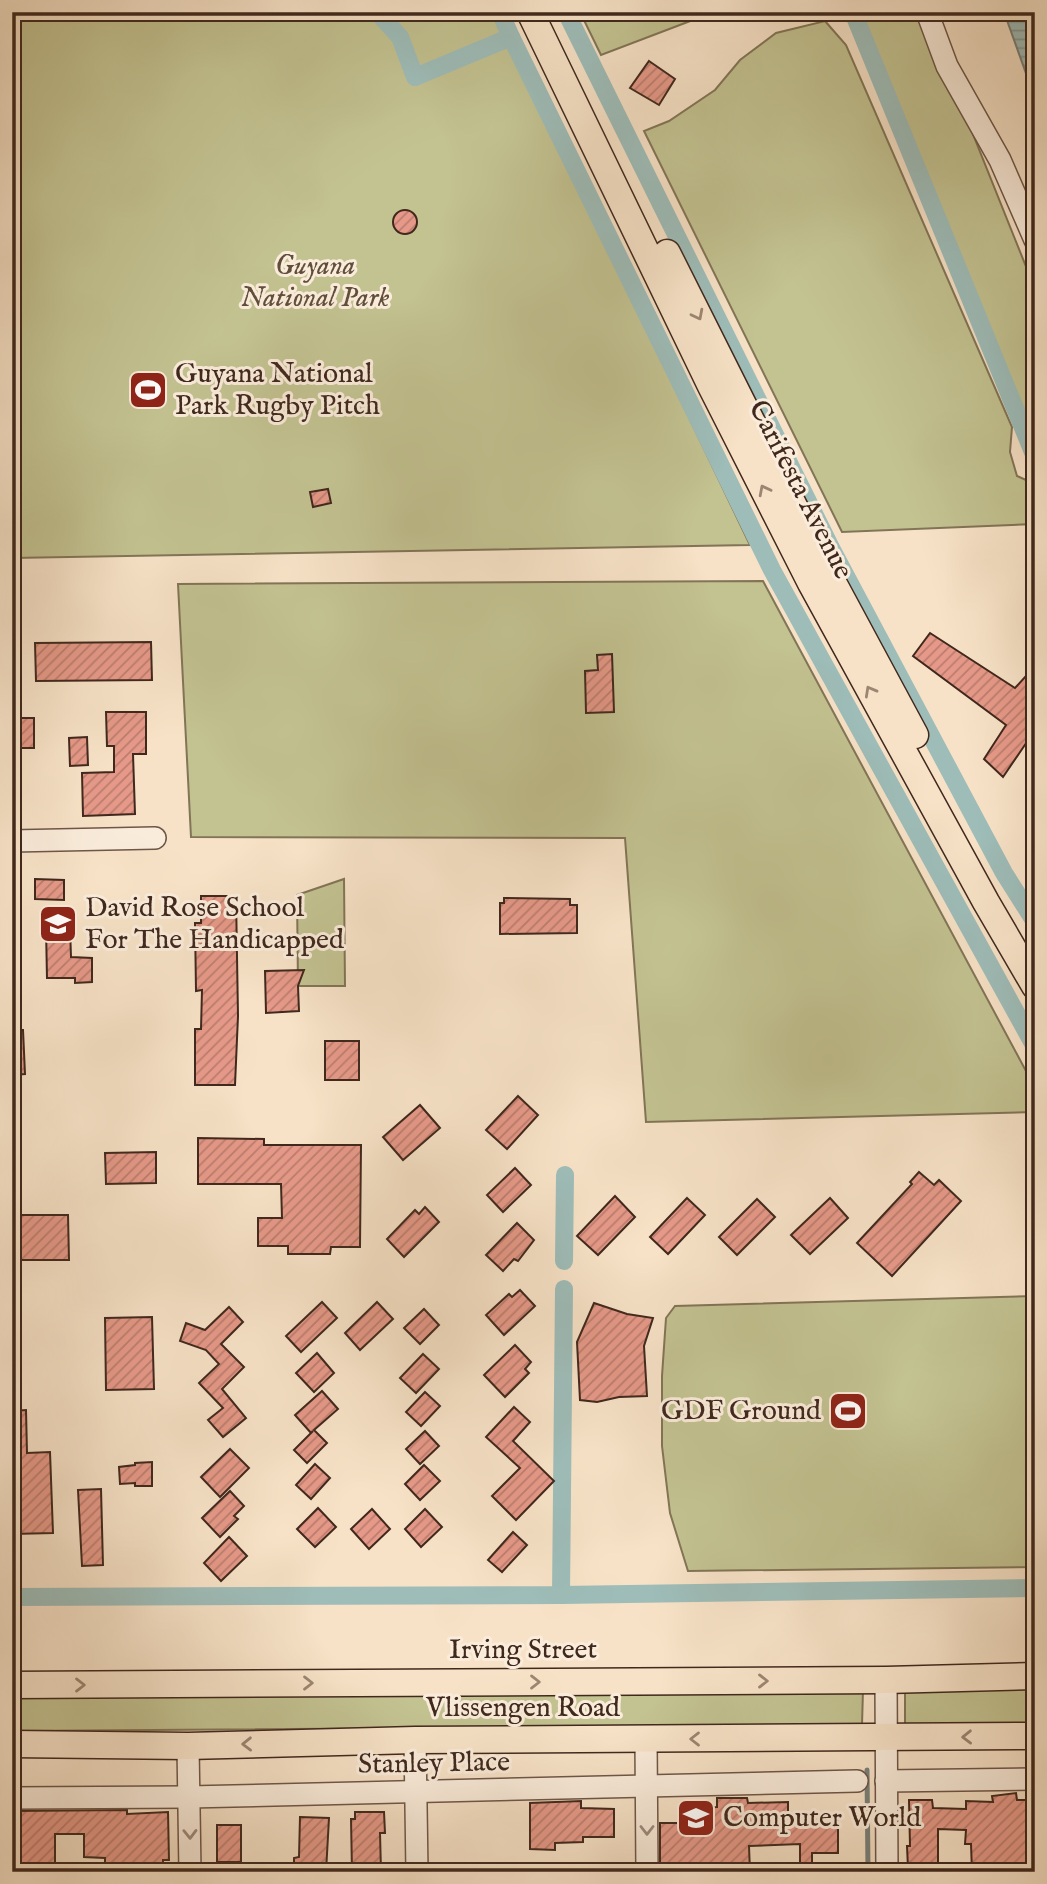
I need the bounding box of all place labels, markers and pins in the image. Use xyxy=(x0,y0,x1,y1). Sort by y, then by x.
place label: Guyana National Park Rugby Pitch xyxy=(175,357,380,424)
sports icon: Guyana National Park Rugby Pitch xyxy=(127,369,169,411)
place label: David Rose School For The Handicapped xyxy=(85,891,344,958)
school or university icon: David Rose School For The Handicapped xyxy=(37,903,79,945)
sports icon: GDF Ground xyxy=(827,1390,869,1432)
place label: GDF Ground xyxy=(661,1394,821,1429)
school or university icon: Computer World xyxy=(675,1797,717,1839)
place label: Computer World xyxy=(723,1801,921,1836)

